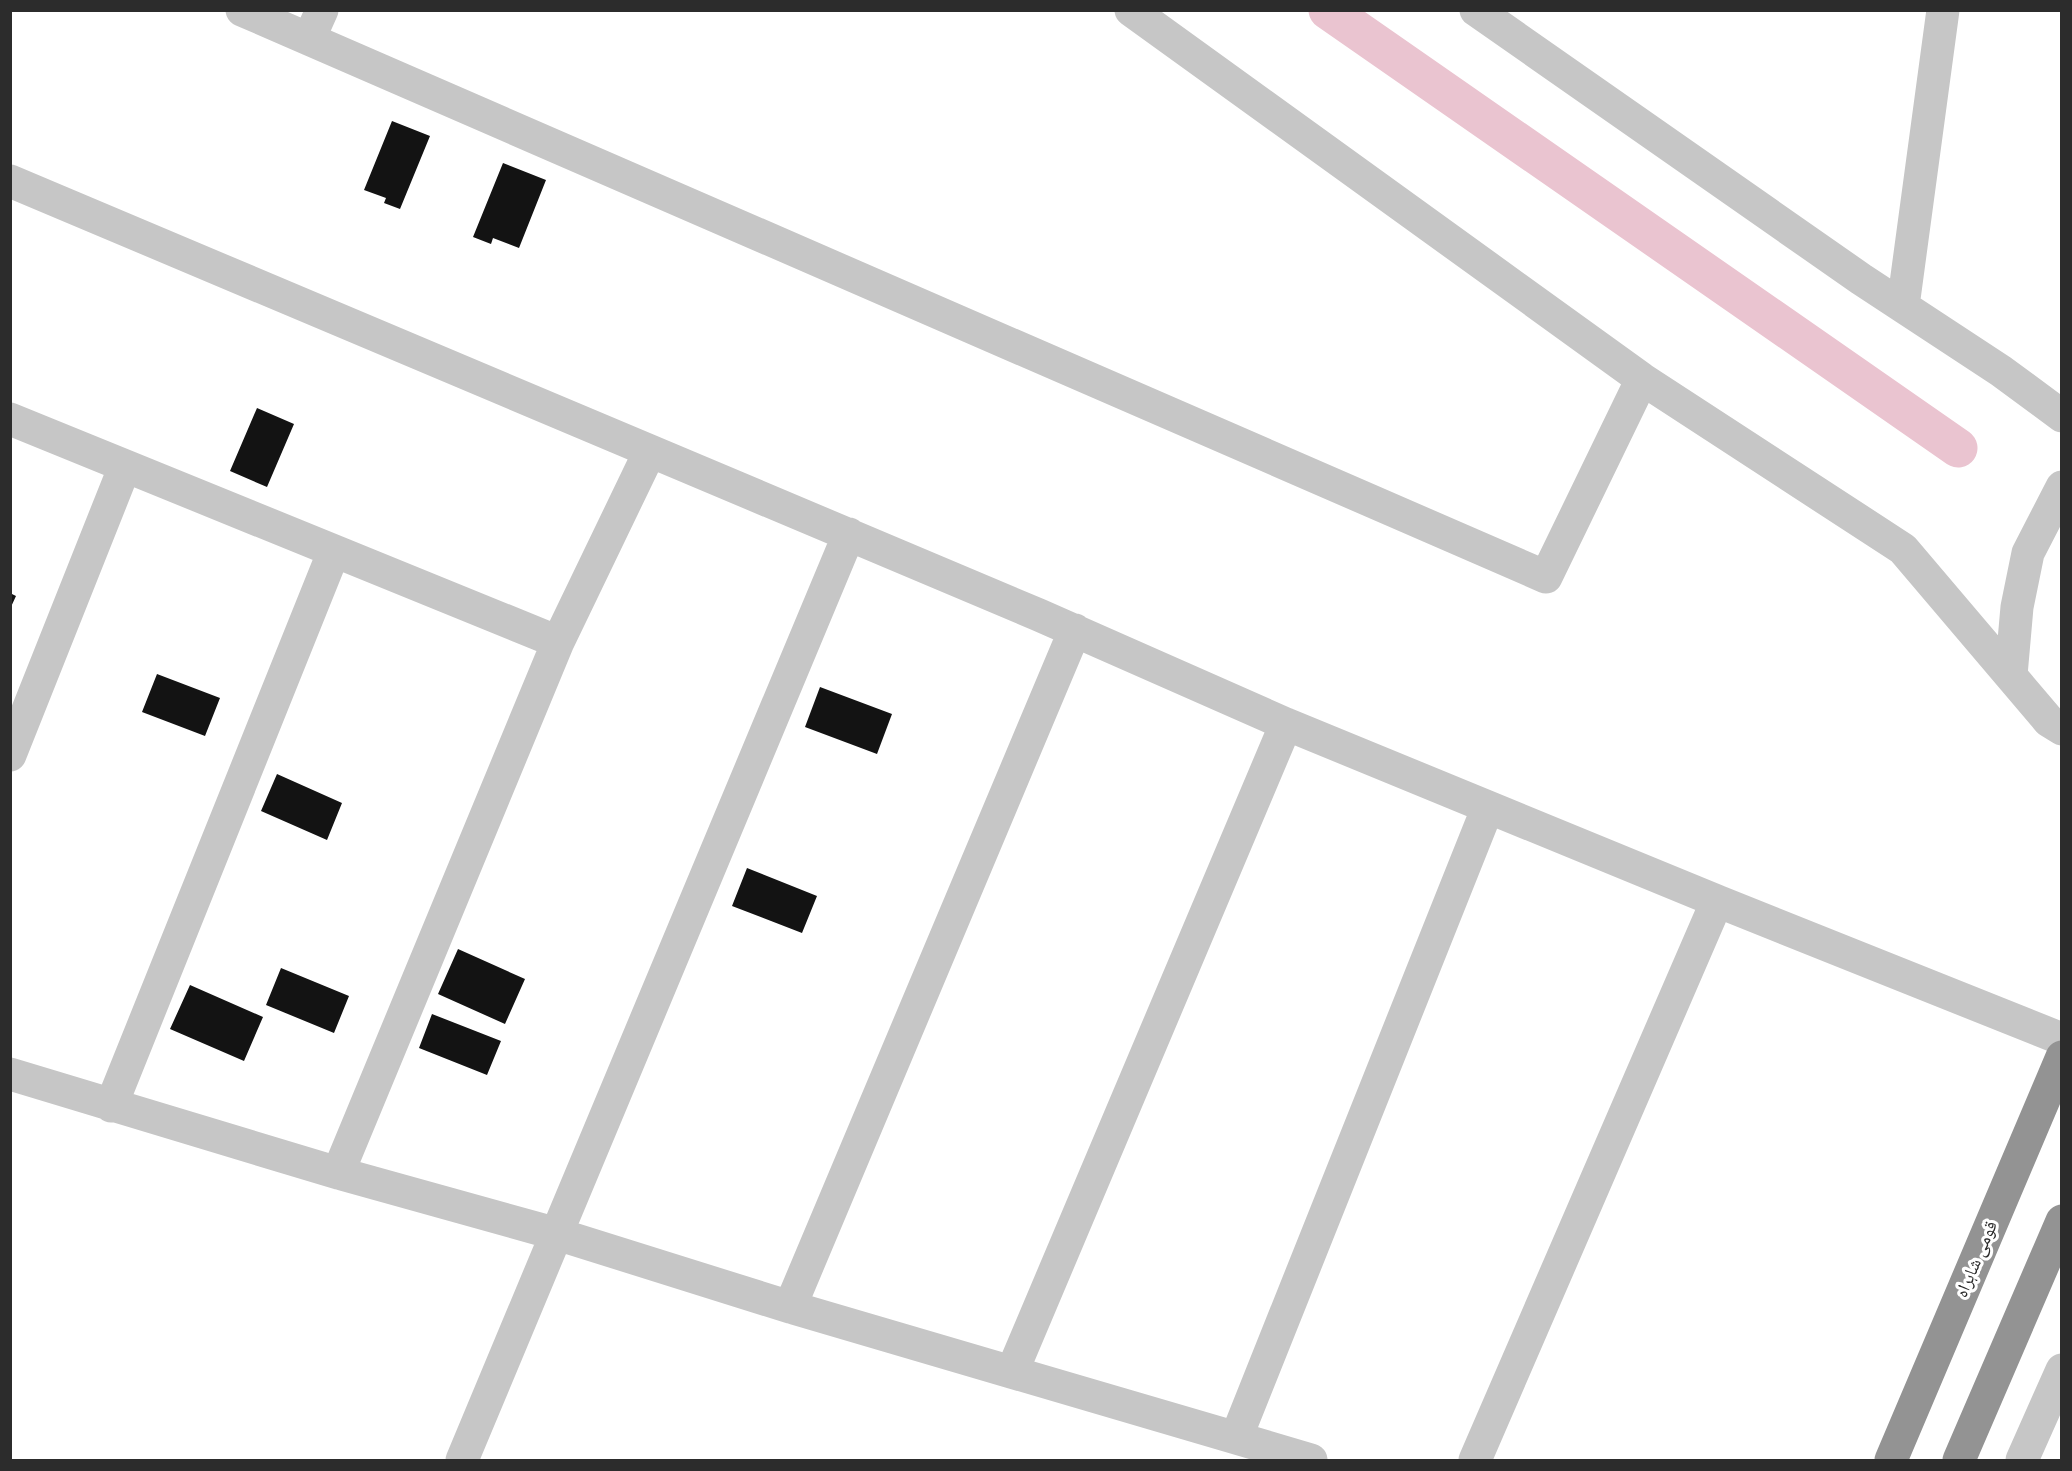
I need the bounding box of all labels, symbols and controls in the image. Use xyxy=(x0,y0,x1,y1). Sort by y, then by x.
street label: قومی شاہراہ xyxy=(1949,1217,2002,1301)

